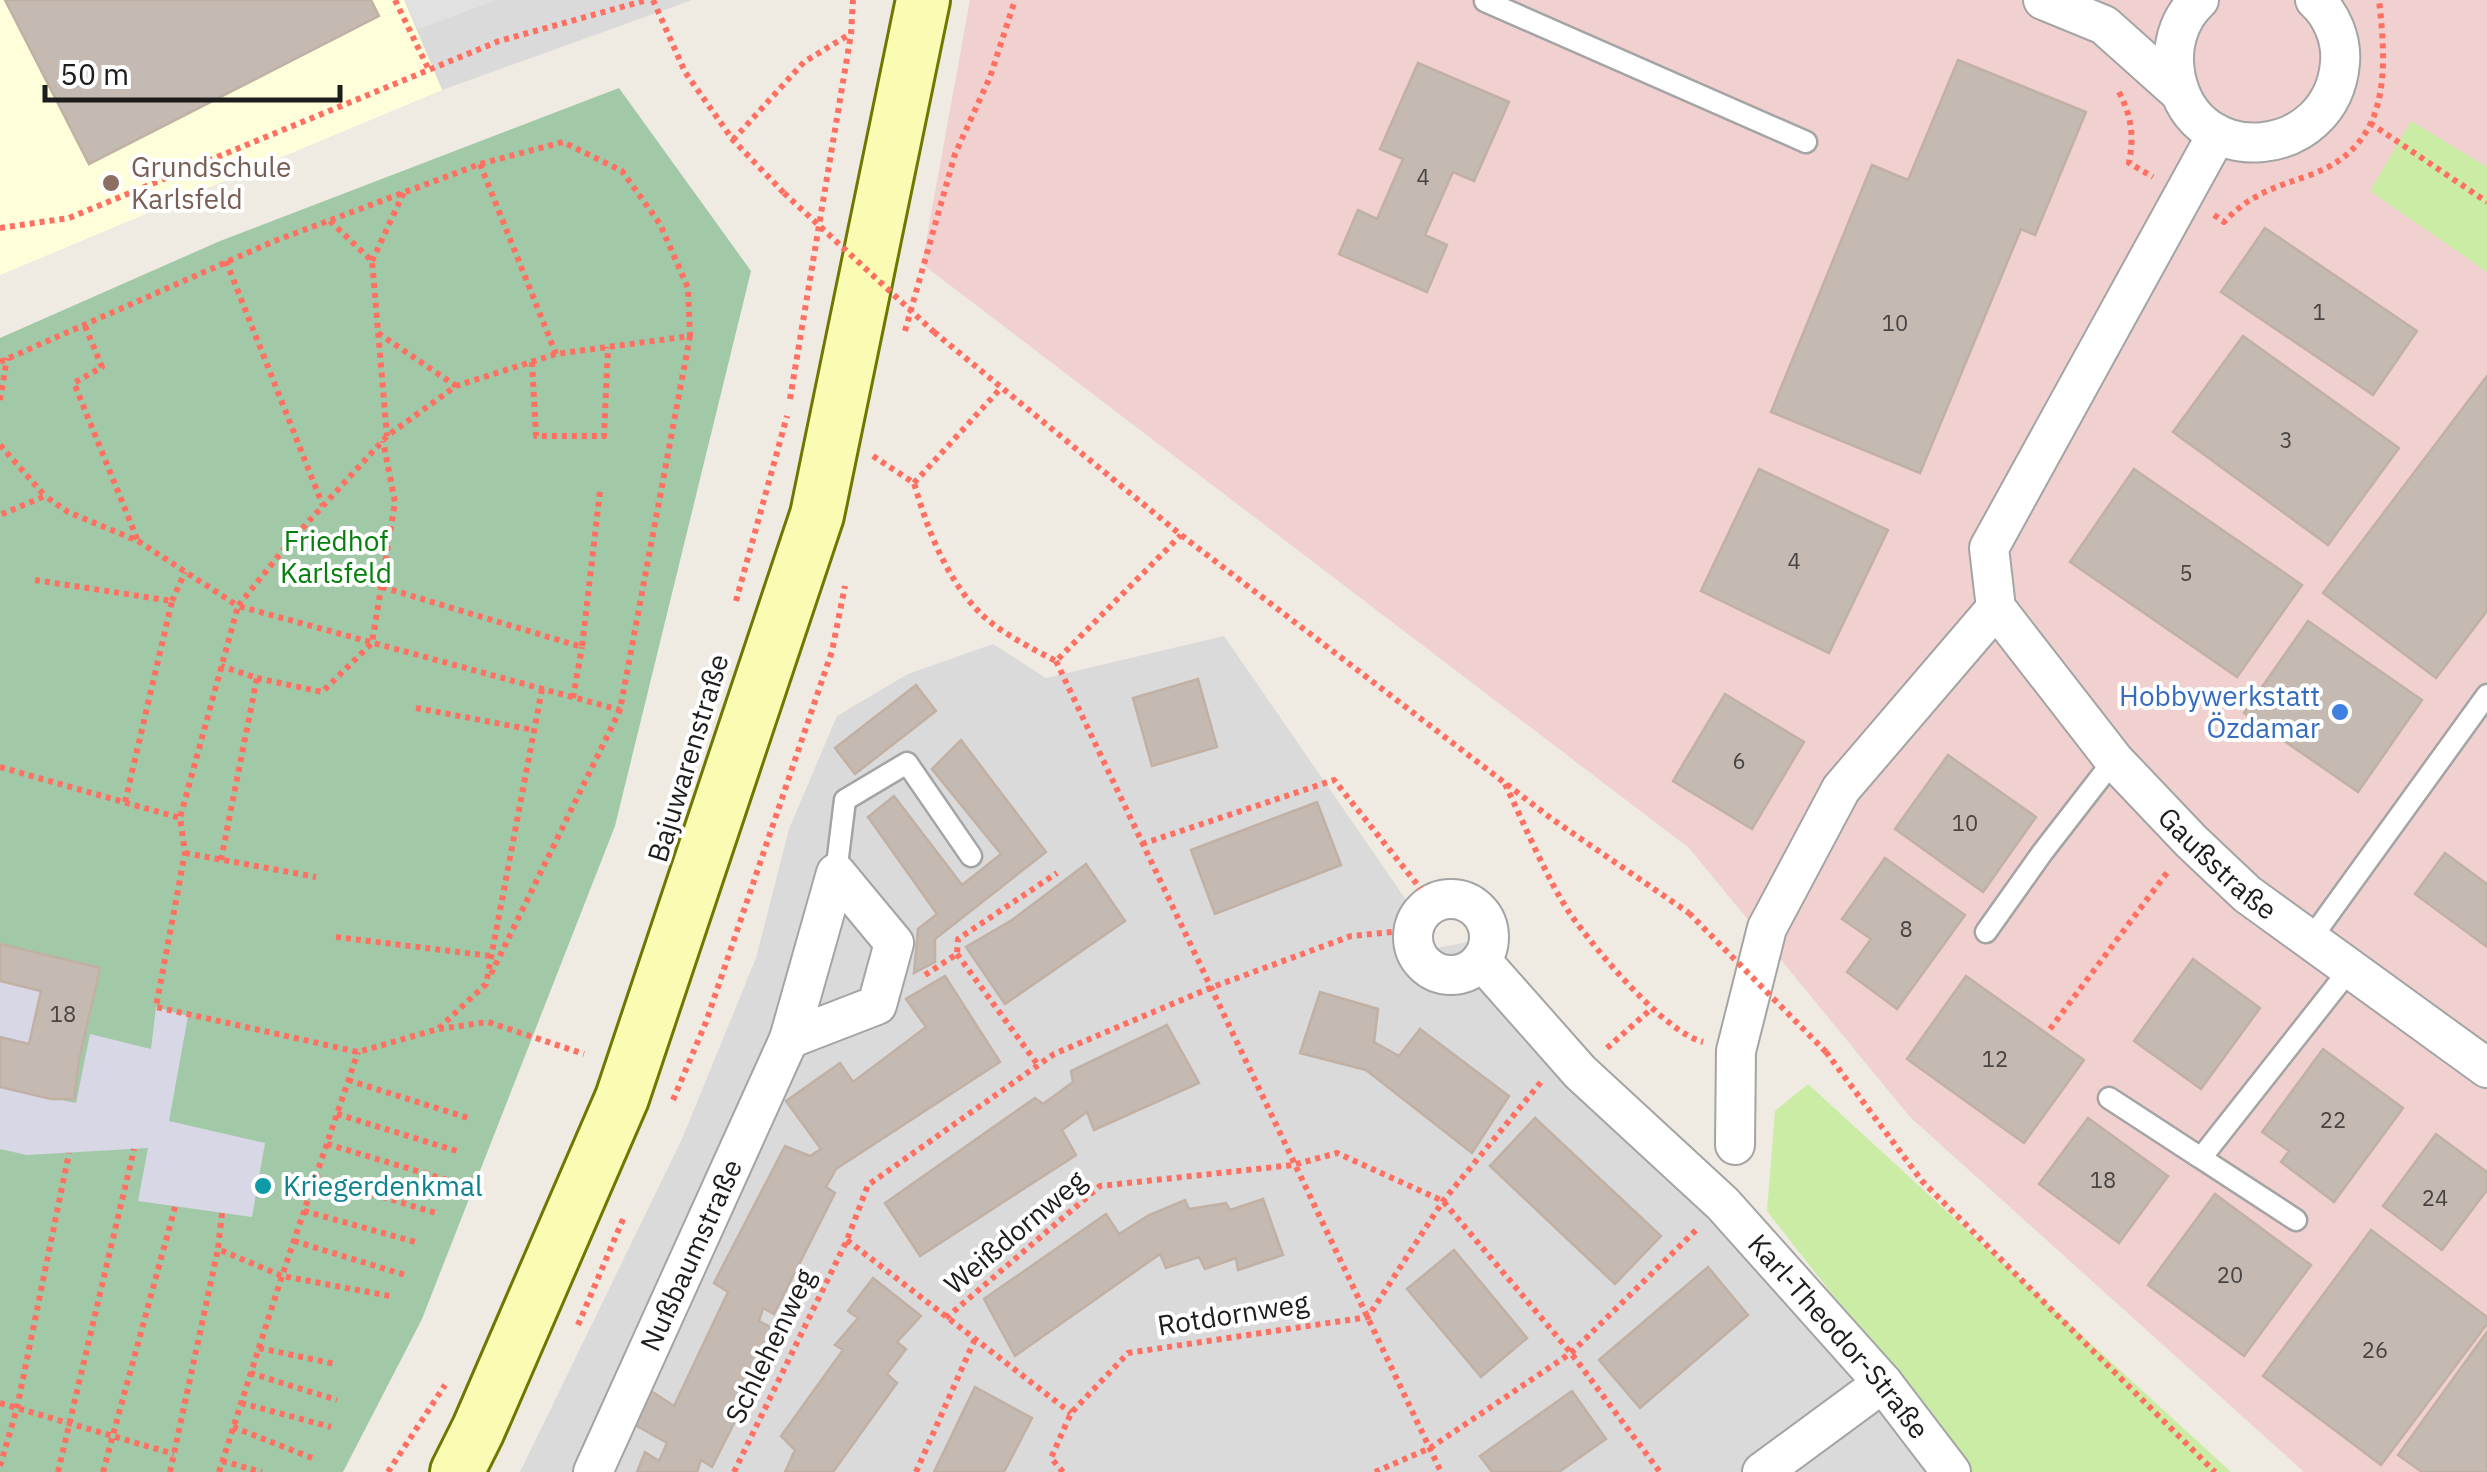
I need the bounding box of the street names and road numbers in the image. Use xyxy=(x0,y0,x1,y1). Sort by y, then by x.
street label: Bajuwarenstraße xyxy=(638,649,737,866)
street label: Gaußstraße xyxy=(2150,799,2285,928)
street label: Nußbaumstraße xyxy=(631,1153,750,1357)
street label: Weißdornweg xyxy=(936,1161,1093,1302)
street label: Karl-Theodor-Straße xyxy=(1740,1226,1938,1446)
street label: Schlehenweg xyxy=(716,1262,823,1429)
street label: Rotdornweg xyxy=(1155,1283,1311,1344)

